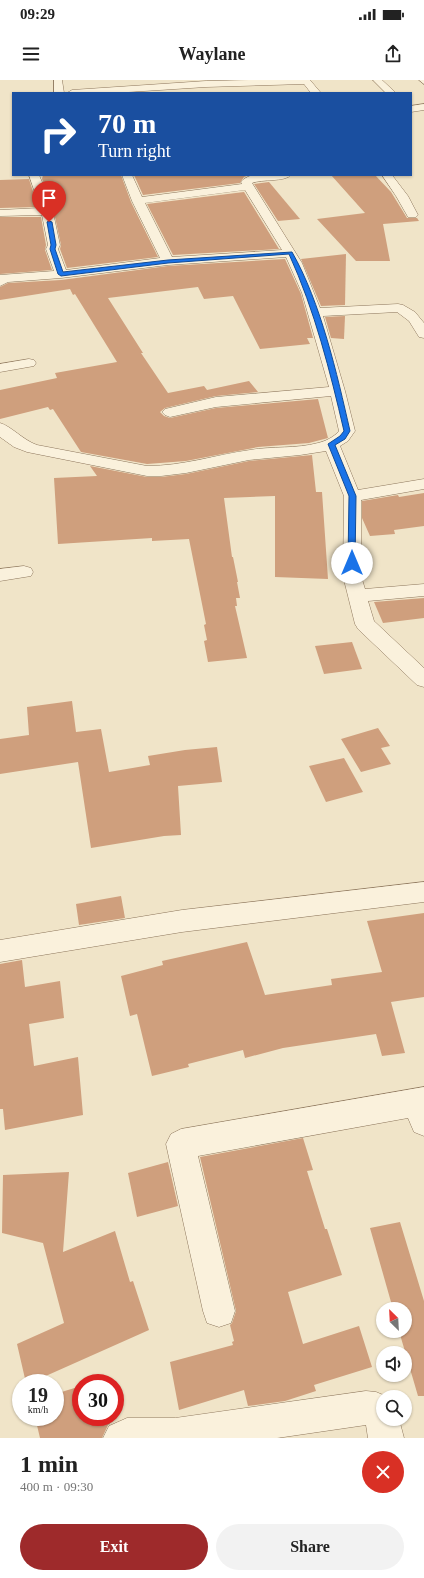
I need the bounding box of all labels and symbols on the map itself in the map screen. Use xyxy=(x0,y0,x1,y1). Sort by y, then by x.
pin xyxy=(32,181,66,222)
position arrow xyxy=(331,542,373,584)
north arrow xyxy=(376,1302,412,1338)
speed limit sign: 30 xyxy=(72,1374,124,1426)

